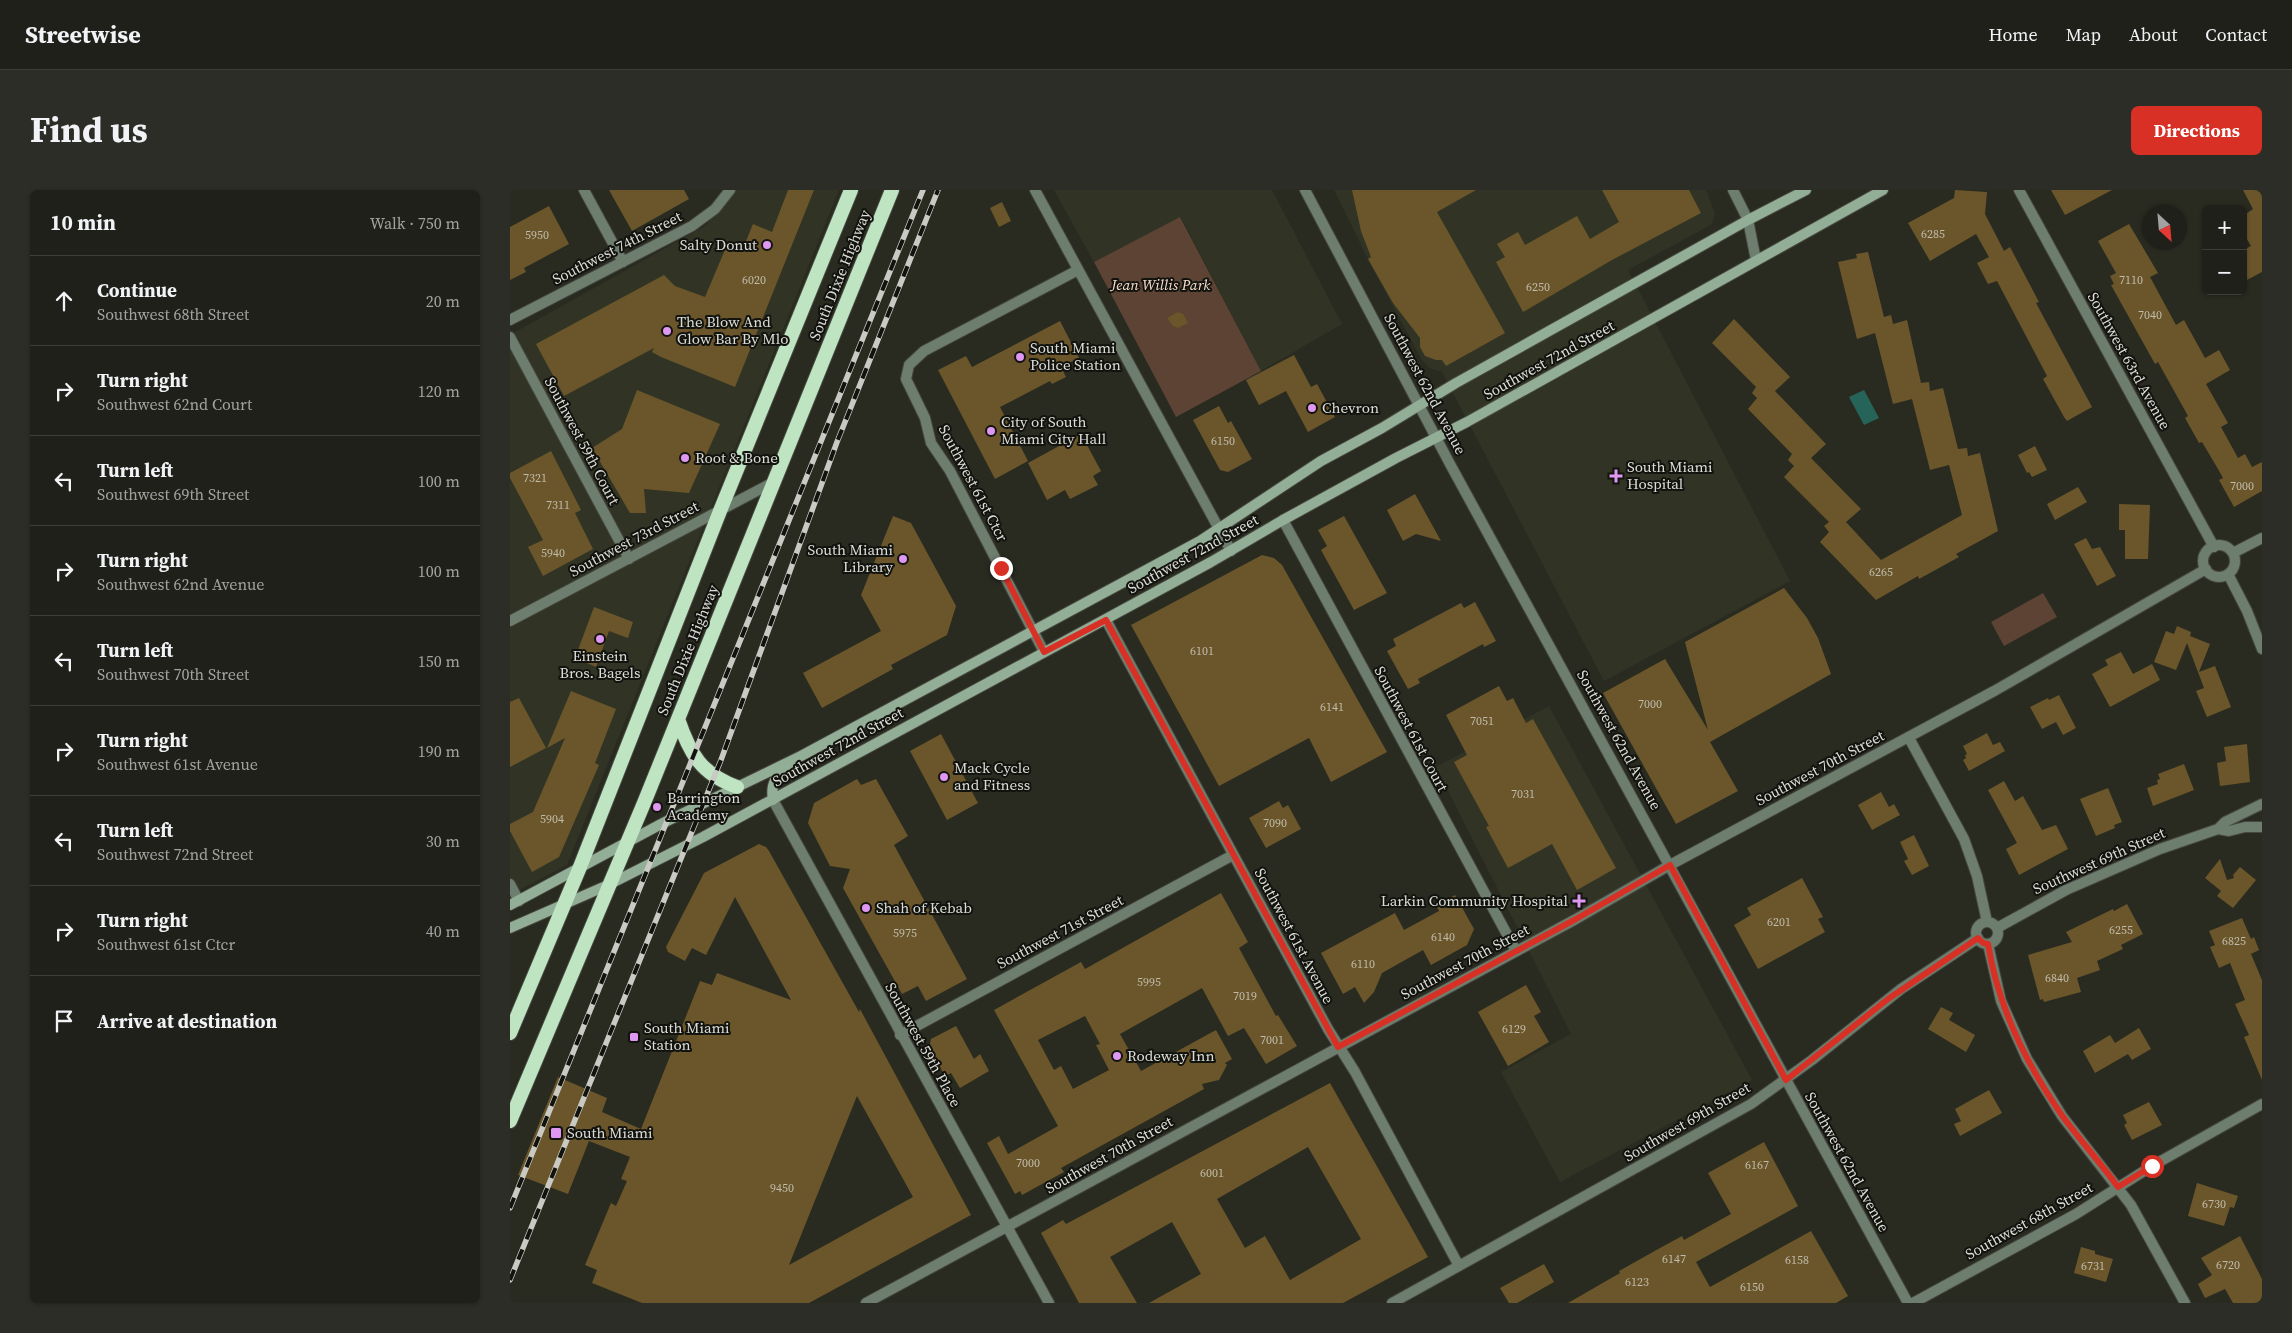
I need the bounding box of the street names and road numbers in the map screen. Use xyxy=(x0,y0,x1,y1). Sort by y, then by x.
street label: Southwest 74th Street xyxy=(548,206,685,289)
street label: South Dixie Highway xyxy=(804,206,875,343)
street label: Southwest 63rd Avenue xyxy=(2083,288,2176,434)
street label: Southwest 62nd Avenue xyxy=(1379,310,1472,458)
street label: Southwest 72nd Street xyxy=(1480,315,1618,404)
street label: Southwest 59th Court xyxy=(540,373,625,508)
street label: Southwest 61st Ctcr xyxy=(934,421,1013,545)
street label: Southwest 73rd Street xyxy=(565,496,702,582)
street label: Southwest 72nd Street xyxy=(1124,509,1262,598)
street label: South Dixie Highway xyxy=(652,581,723,718)
street label: Southwest 61st Court xyxy=(1369,662,1453,795)
street label: Southwest 62nd Avenue xyxy=(1572,666,1667,814)
street label: Southwest 72nd Street xyxy=(769,702,907,791)
street label: Southwest 70th Street xyxy=(1752,725,1888,810)
street label: Southwest 69th Street xyxy=(2029,822,2168,899)
street label: Southwest 61st Avenue xyxy=(1250,864,1339,1008)
street label: Southwest 71st Street xyxy=(993,889,1127,974)
street label: Southwest 70th Street xyxy=(1397,919,1533,1004)
street label: Southwest 59th Place xyxy=(880,979,967,1111)
street label: Southwest 69th Street xyxy=(1620,1077,1754,1166)
street label: Southwest 62nd Avenue xyxy=(1800,1088,1895,1236)
street label: Southwest 70th Street xyxy=(1041,1111,1176,1198)
street label: Southwest 68th Street xyxy=(1961,1177,2096,1264)

